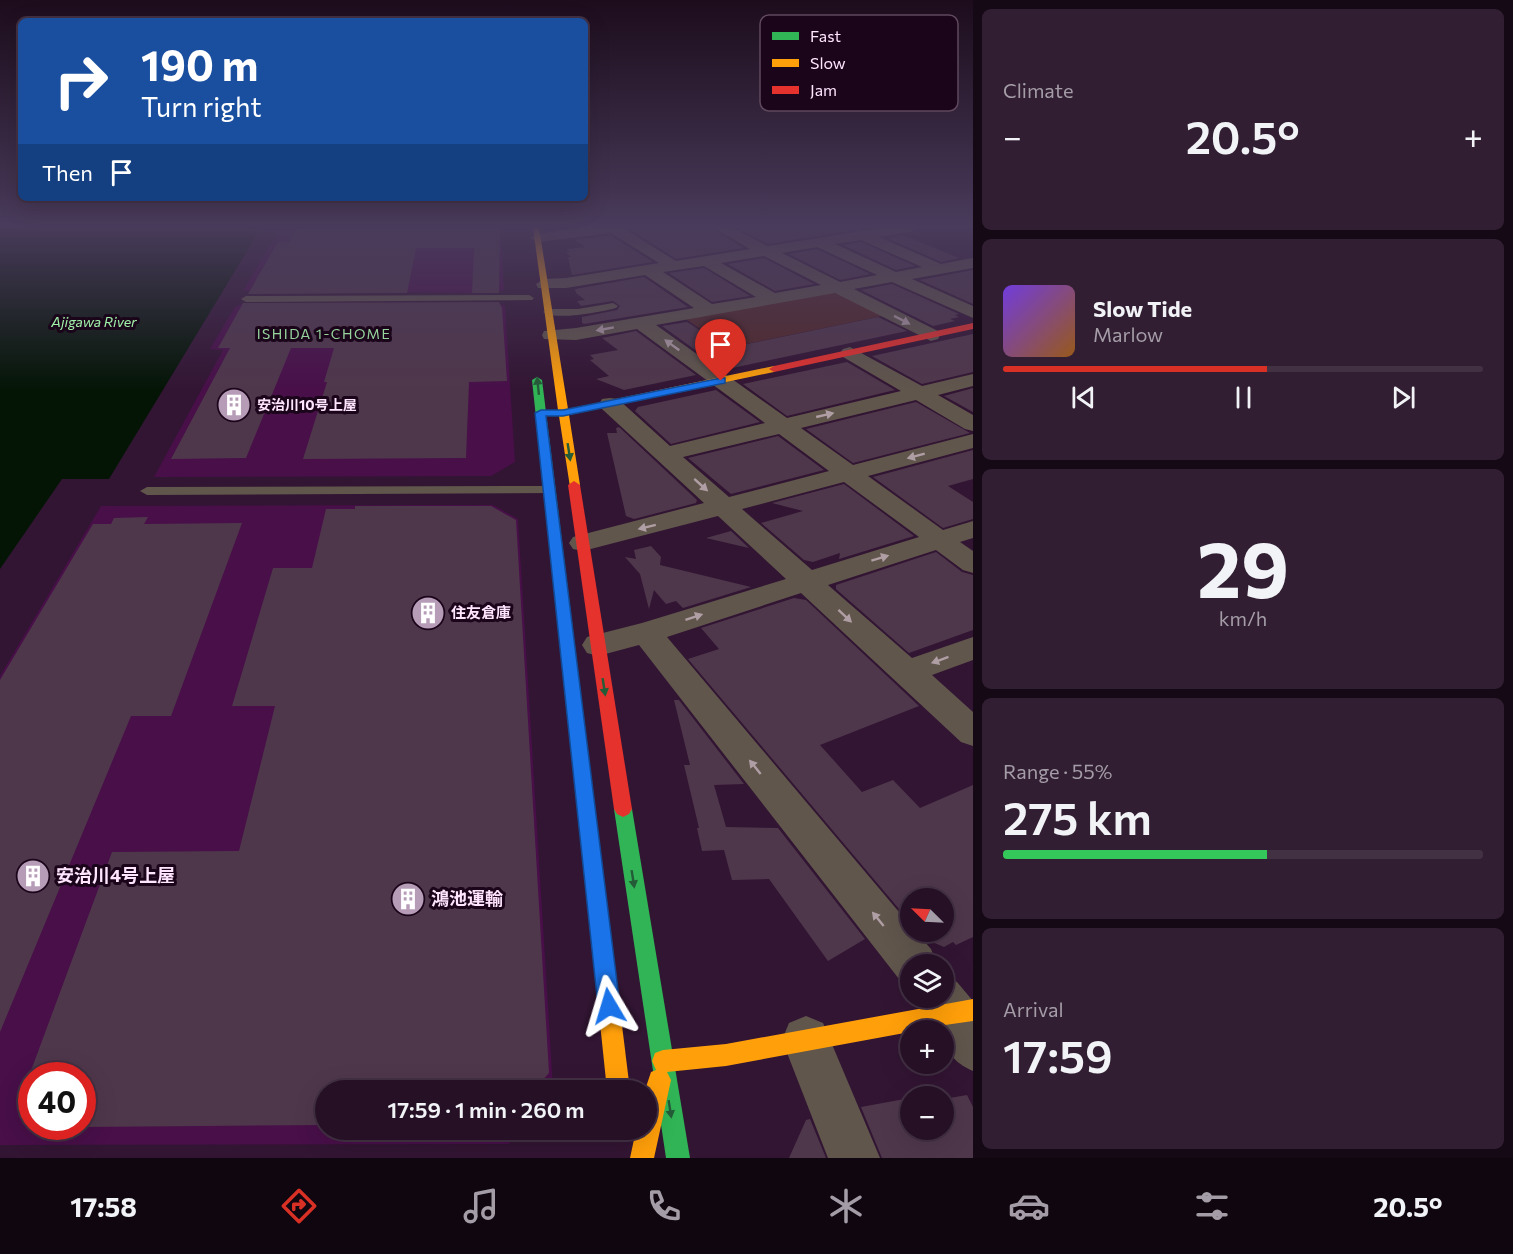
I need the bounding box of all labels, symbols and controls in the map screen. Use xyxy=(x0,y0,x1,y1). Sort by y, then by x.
legend xyxy=(760,15,958,111)
text: Fast xyxy=(810,26,841,45)
text: 190 m xyxy=(141,38,259,90)
icon: right xyxy=(42,42,120,120)
text: Slow xyxy=(810,53,846,72)
text: Climate xyxy=(1003,78,1073,102)
text: Jam xyxy=(810,80,837,99)
text: Turn right xyxy=(141,90,261,123)
text: 20.5° xyxy=(1186,108,1300,163)
text: − xyxy=(1003,115,1022,156)
text: + xyxy=(1464,115,1483,156)
icon: arrive xyxy=(105,156,138,189)
text: Then xyxy=(42,159,93,186)
text: Slow Tide xyxy=(1093,295,1192,322)
water label: Ajigawa River xyxy=(50,313,137,330)
one-way arrow xyxy=(894,316,911,325)
pin xyxy=(695,319,746,381)
text: Marlow xyxy=(1093,322,1163,346)
district label: ISHIDA 1-CHOME xyxy=(257,325,391,342)
one-way arrow xyxy=(596,325,615,334)
icon: arrive xyxy=(704,328,737,361)
one-way arrow xyxy=(664,339,680,351)
one-way arrow xyxy=(533,376,543,395)
icon: previous xyxy=(1067,381,1100,414)
icon: pause xyxy=(1227,381,1260,414)
icon: next xyxy=(1387,381,1420,414)
building icon: 安治川10号上屋 xyxy=(216,387,252,423)
place label: 安治川10号上屋 xyxy=(257,396,357,413)
one-way arrow xyxy=(816,410,834,420)
one-way arrow xyxy=(565,443,574,462)
one-way arrow xyxy=(907,452,925,461)
one-way arrow xyxy=(693,478,708,492)
text: 29 xyxy=(1197,519,1289,614)
one-way arrow xyxy=(637,523,655,532)
one-way arrow xyxy=(871,553,889,562)
building icon: 住友倉庫 xyxy=(410,595,446,631)
place label: 住友倉庫 xyxy=(451,603,511,621)
text: km/h xyxy=(1219,606,1267,630)
one-way arrow xyxy=(838,609,853,623)
one-way arrow xyxy=(685,612,703,621)
one-way arrow xyxy=(931,656,949,665)
one-way arrow xyxy=(600,677,609,696)
text: Range · 55% xyxy=(1003,759,1112,783)
one-way arrow xyxy=(750,760,762,775)
text: 275 km xyxy=(1003,789,1152,844)
building icon: 安治川4号上屋 xyxy=(15,858,51,894)
place label: 安治川4号上屋 xyxy=(56,864,175,886)
one-way arrow xyxy=(629,870,638,889)
building icon: 鴻池運輸 xyxy=(390,881,426,917)
place label: 鴻池運輸 xyxy=(431,887,503,909)
north arrow xyxy=(900,888,954,942)
map controls xyxy=(900,888,954,1140)
one-way arrow xyxy=(871,911,884,927)
button: layers xyxy=(900,954,954,1008)
position arrow xyxy=(577,974,641,1038)
text: Arrival xyxy=(1003,997,1064,1021)
button: + xyxy=(900,1020,954,1074)
text: 17:59 xyxy=(1003,1027,1113,1082)
speed limit sign: 40 xyxy=(18,1062,96,1140)
button: − xyxy=(900,1086,954,1140)
text: 17:59 · 1 min · 260 m xyxy=(387,1096,585,1123)
one-way arrow xyxy=(666,1100,675,1119)
icon: directions xyxy=(278,1185,320,1227)
icon: music xyxy=(460,1185,502,1227)
icon: phone xyxy=(643,1185,685,1227)
icon: climate xyxy=(825,1185,867,1227)
icon: car xyxy=(1008,1185,1050,1227)
icon: filters xyxy=(1191,1185,1233,1227)
text: 17:58 xyxy=(70,1190,137,1223)
text: 20.5° xyxy=(1373,1190,1443,1223)

